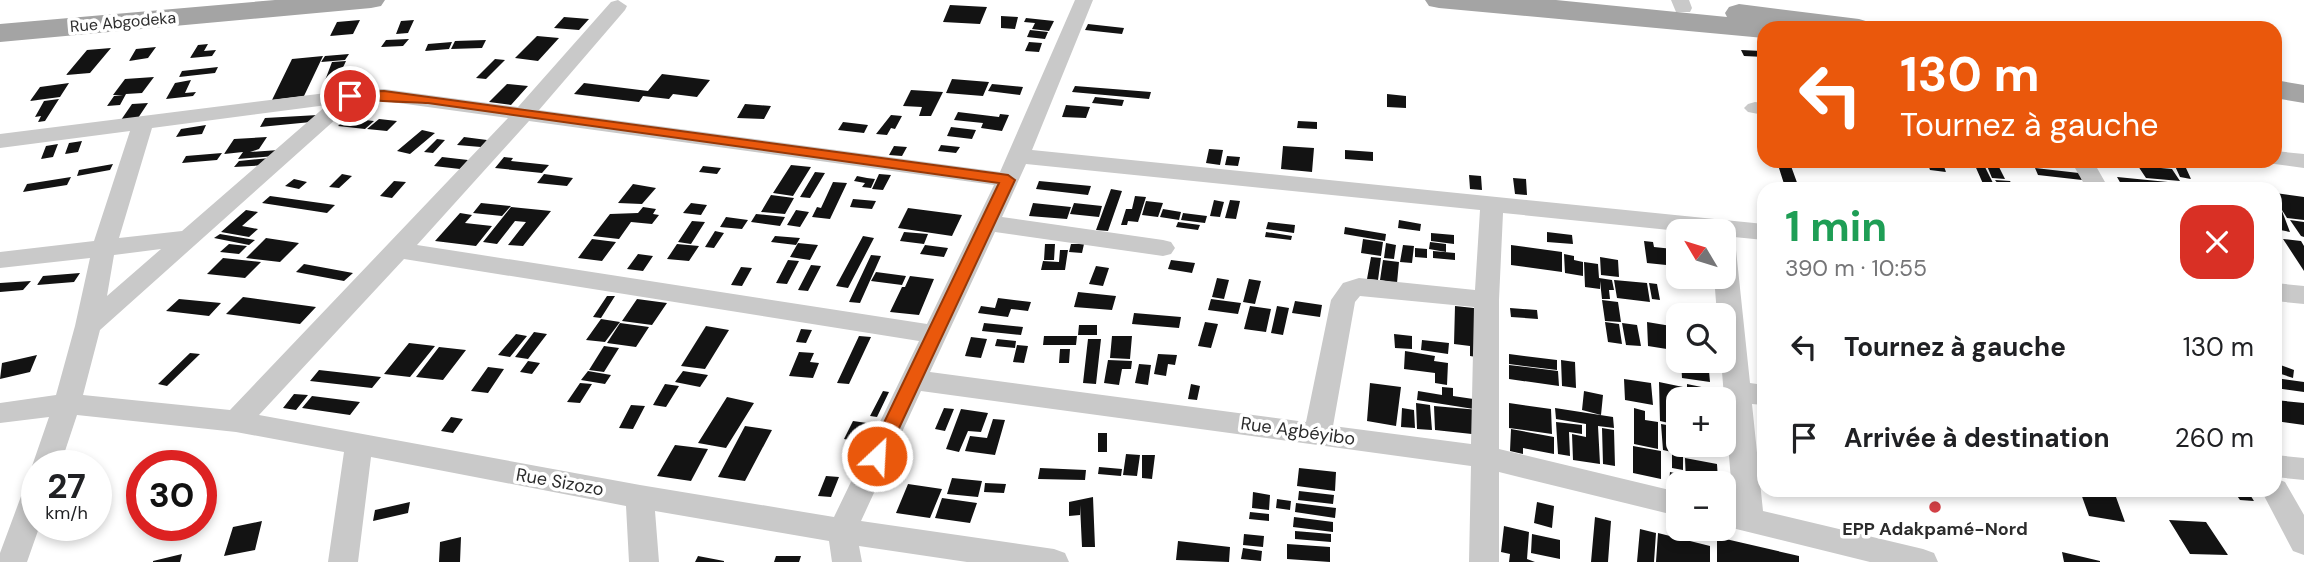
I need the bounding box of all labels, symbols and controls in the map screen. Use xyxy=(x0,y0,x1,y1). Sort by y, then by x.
street label: Rue Abgodeka xyxy=(69,7,177,37)
text: 130 m xyxy=(1900,42,2040,106)
icon: left xyxy=(1785,49,1876,140)
pin xyxy=(320,66,380,126)
icon: arrive xyxy=(331,77,369,115)
text: Tournez à gauche xyxy=(1900,104,2158,146)
text: 1 min xyxy=(1785,199,1887,254)
button: close xyxy=(2180,205,2254,279)
north arrow xyxy=(1666,219,1736,289)
map controls xyxy=(1666,219,1736,541)
text: 390 m · 10:55 xyxy=(1785,253,1927,283)
button: search xyxy=(1666,303,1736,373)
icon: left xyxy=(1785,328,1823,366)
text: Tournez à gauche xyxy=(1844,330,2066,364)
text: 130 m xyxy=(2183,330,2254,364)
button: + xyxy=(1666,387,1736,457)
street label: Rue Agbéyibo xyxy=(1239,411,1357,451)
position arrow xyxy=(840,419,914,493)
icon: arrive xyxy=(1785,419,1823,457)
text: Arrivée à destination xyxy=(1844,421,2110,455)
text: 260 m xyxy=(2175,421,2254,455)
speed limit sign: 30 xyxy=(126,450,217,541)
street label: Rue Sizozo xyxy=(514,462,606,502)
text: 27 xyxy=(47,463,86,509)
button: − xyxy=(1666,471,1736,541)
marker: EPP Adakpamé-Nord xyxy=(1927,499,1943,515)
text: km/h xyxy=(45,501,88,525)
place label: EPP Adakpamé-Nord xyxy=(1842,517,2028,541)

